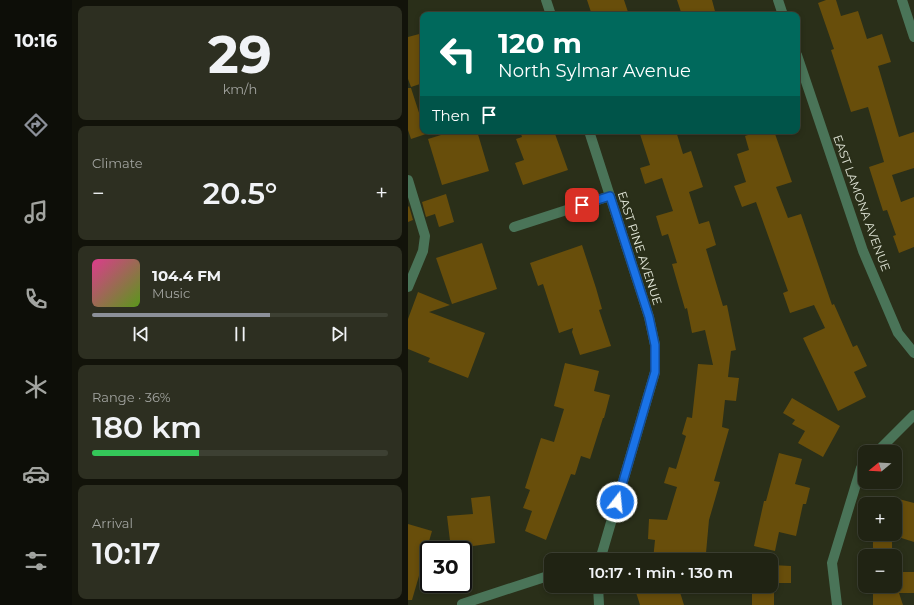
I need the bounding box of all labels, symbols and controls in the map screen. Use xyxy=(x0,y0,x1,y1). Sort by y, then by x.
text: 29 xyxy=(208,23,272,86)
text: 120 m xyxy=(498,26,582,60)
icon: left xyxy=(432,28,484,80)
text: 10:16 xyxy=(15,30,57,52)
text: North Sylmar Avenue xyxy=(498,60,691,82)
text: km/h xyxy=(223,81,257,97)
icon: arrive xyxy=(478,104,500,126)
text: Then xyxy=(432,106,470,125)
icon: directions xyxy=(22,111,50,139)
street label: EAST LAMONA AVENUE xyxy=(830,133,894,273)
text: Climate xyxy=(92,155,143,171)
text: 20.5° xyxy=(203,175,277,212)
text: − xyxy=(92,180,105,207)
text: + xyxy=(375,180,388,207)
pin xyxy=(565,188,599,222)
street label: EAST PINE AVENUE xyxy=(615,189,665,307)
icon: arrive xyxy=(571,194,593,216)
icon: music xyxy=(22,198,50,226)
text: 104.4 FM xyxy=(152,266,221,285)
icon: phone xyxy=(22,285,50,313)
text: Music xyxy=(152,285,190,301)
icon: previous xyxy=(130,323,152,345)
icon: pause xyxy=(229,323,251,345)
icon: next xyxy=(328,323,350,345)
icon: climate xyxy=(22,373,50,401)
text: Range · 36% xyxy=(92,389,170,405)
text: 180 km xyxy=(92,409,202,446)
north arrow xyxy=(858,445,902,489)
map controls xyxy=(858,445,902,593)
icon: car xyxy=(22,460,50,488)
position arrow xyxy=(596,481,638,523)
button: + xyxy=(858,497,902,541)
text: Arrival xyxy=(92,515,133,531)
text: 10:17 xyxy=(92,535,161,572)
speed limit sign: 30 xyxy=(420,541,472,593)
icon: filters xyxy=(22,547,50,575)
button: − xyxy=(858,549,902,593)
text: 10:17 · 1 min · 130 m xyxy=(589,563,733,582)

